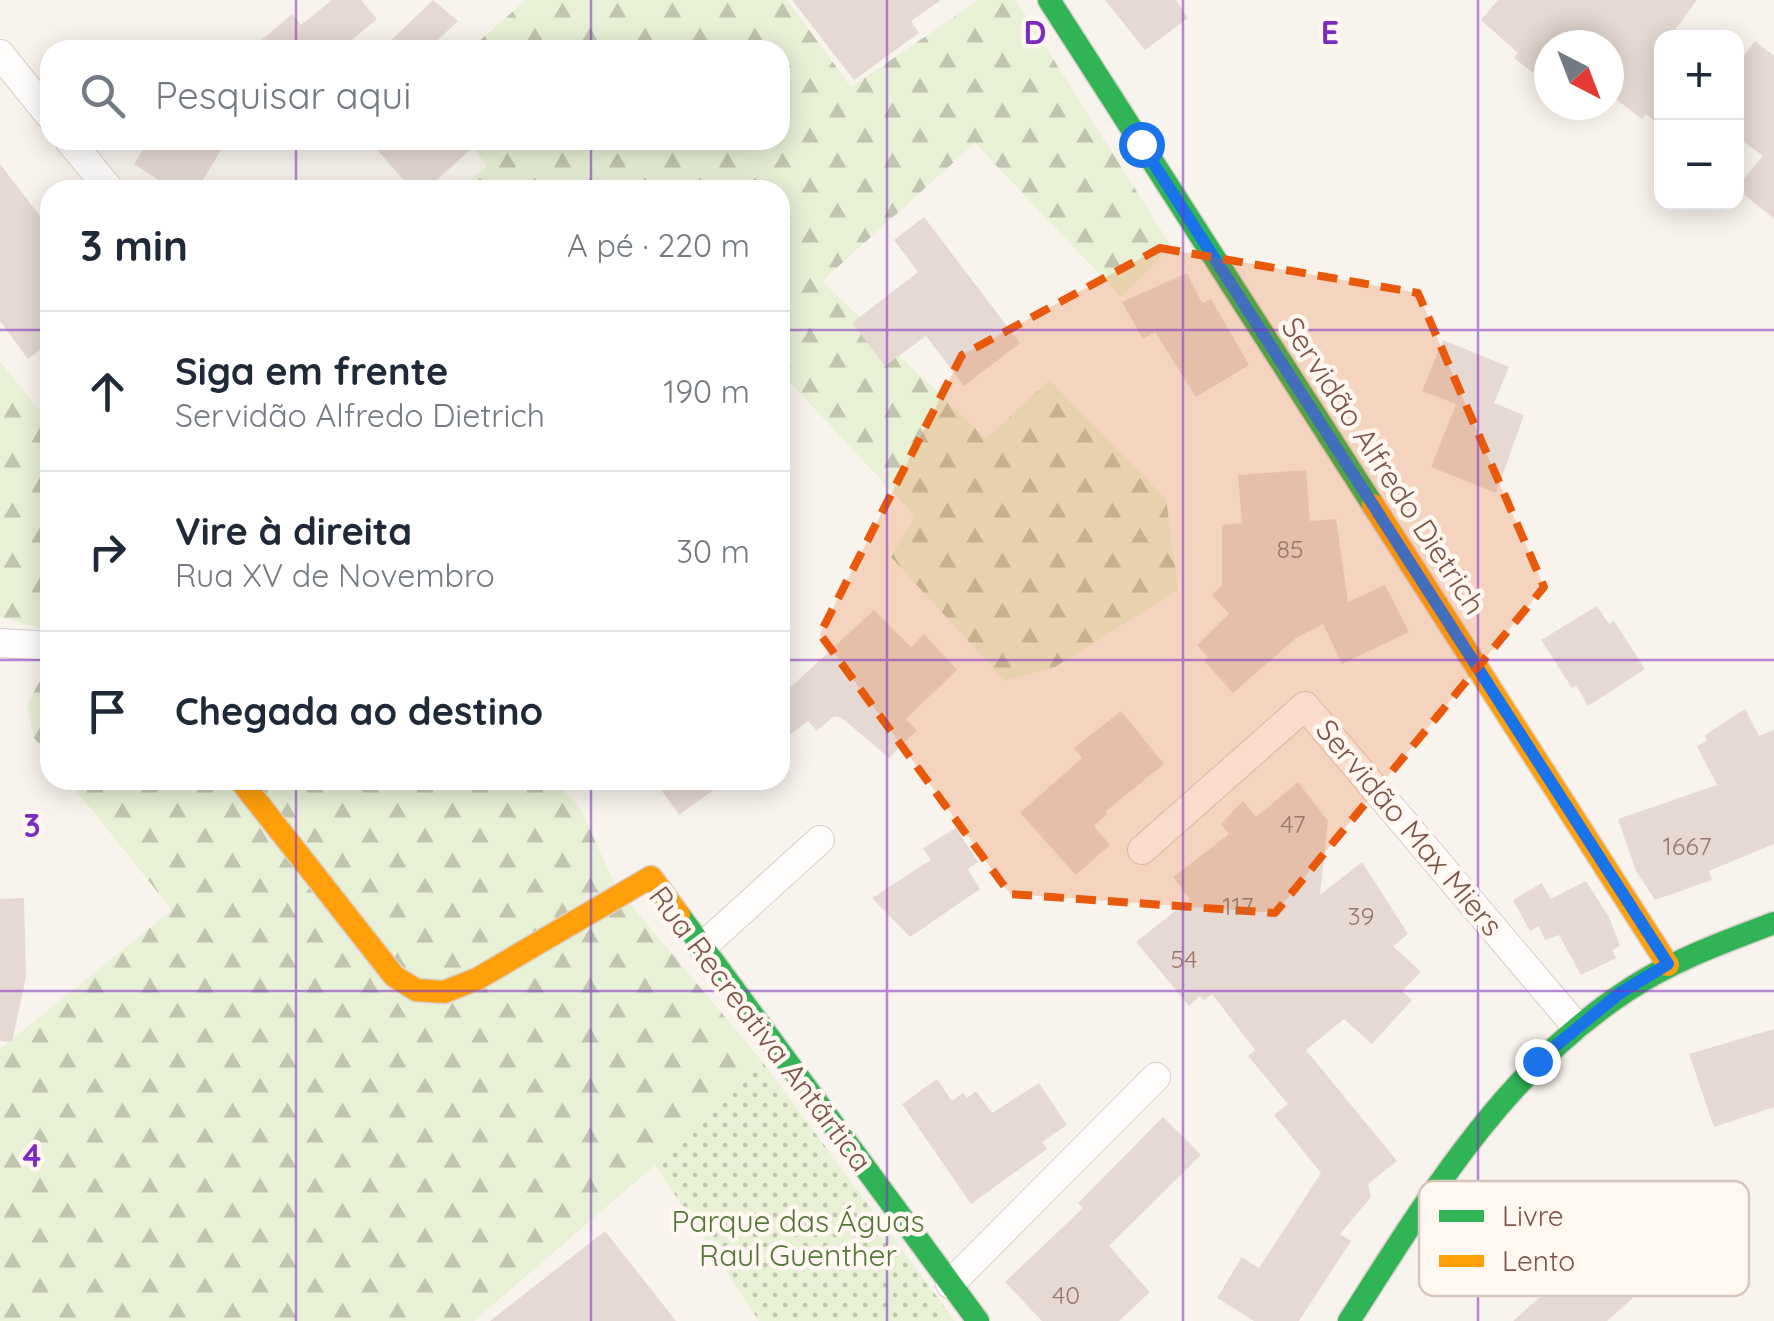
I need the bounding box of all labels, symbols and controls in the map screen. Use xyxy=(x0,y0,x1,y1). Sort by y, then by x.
text: D xyxy=(1024,12,1046,52)
text: E xyxy=(1321,12,1339,52)
north arrow xyxy=(1534,30,1624,120)
map controls xyxy=(1654,30,1744,210)
button: + xyxy=(1654,30,1744,120)
search box xyxy=(40,40,790,150)
icon: search xyxy=(75,68,130,123)
text: Pesquisar aqui xyxy=(155,71,411,119)
button: − xyxy=(1654,120,1744,210)
route start xyxy=(1119,122,1165,168)
text: 3 min xyxy=(80,219,188,272)
text: A pé · 220 m xyxy=(567,225,750,265)
street label: Servidão Alfredo Dietrich xyxy=(1273,310,1494,621)
text: Siga em frente xyxy=(175,347,448,395)
icon: ahead xyxy=(80,364,135,419)
text: 190 m xyxy=(663,371,750,411)
text: Servidão Alfredo Dietrich xyxy=(175,395,545,435)
text: Vire à direita xyxy=(175,507,412,555)
icon: right xyxy=(80,524,135,579)
text: 30 m xyxy=(676,531,750,571)
house number: 85 xyxy=(1276,533,1304,564)
text: Rua XV de Novembro xyxy=(175,555,495,595)
icon: arrive xyxy=(80,684,135,739)
text: Chegada ao destino xyxy=(175,687,543,735)
street label: Servidão Max Miers xyxy=(1308,711,1512,943)
text: 3 xyxy=(23,805,41,845)
house number: 47 xyxy=(1280,808,1306,839)
house number: 1667 xyxy=(1663,830,1712,861)
street label: Rua Recreativa Antártica xyxy=(641,878,881,1179)
house number: 117 xyxy=(1222,890,1254,921)
house number: 39 xyxy=(1347,900,1375,931)
house number: 54 xyxy=(1171,943,1197,974)
route end xyxy=(1515,1039,1561,1085)
text: 4 xyxy=(23,1135,42,1175)
legend xyxy=(1419,1181,1749,1296)
text: Livre xyxy=(1502,1198,1564,1233)
park label: Parque das Águas Raul Guenther xyxy=(671,1202,925,1274)
text: Lento xyxy=(1502,1243,1575,1278)
house number: 40 xyxy=(1052,1279,1080,1310)

